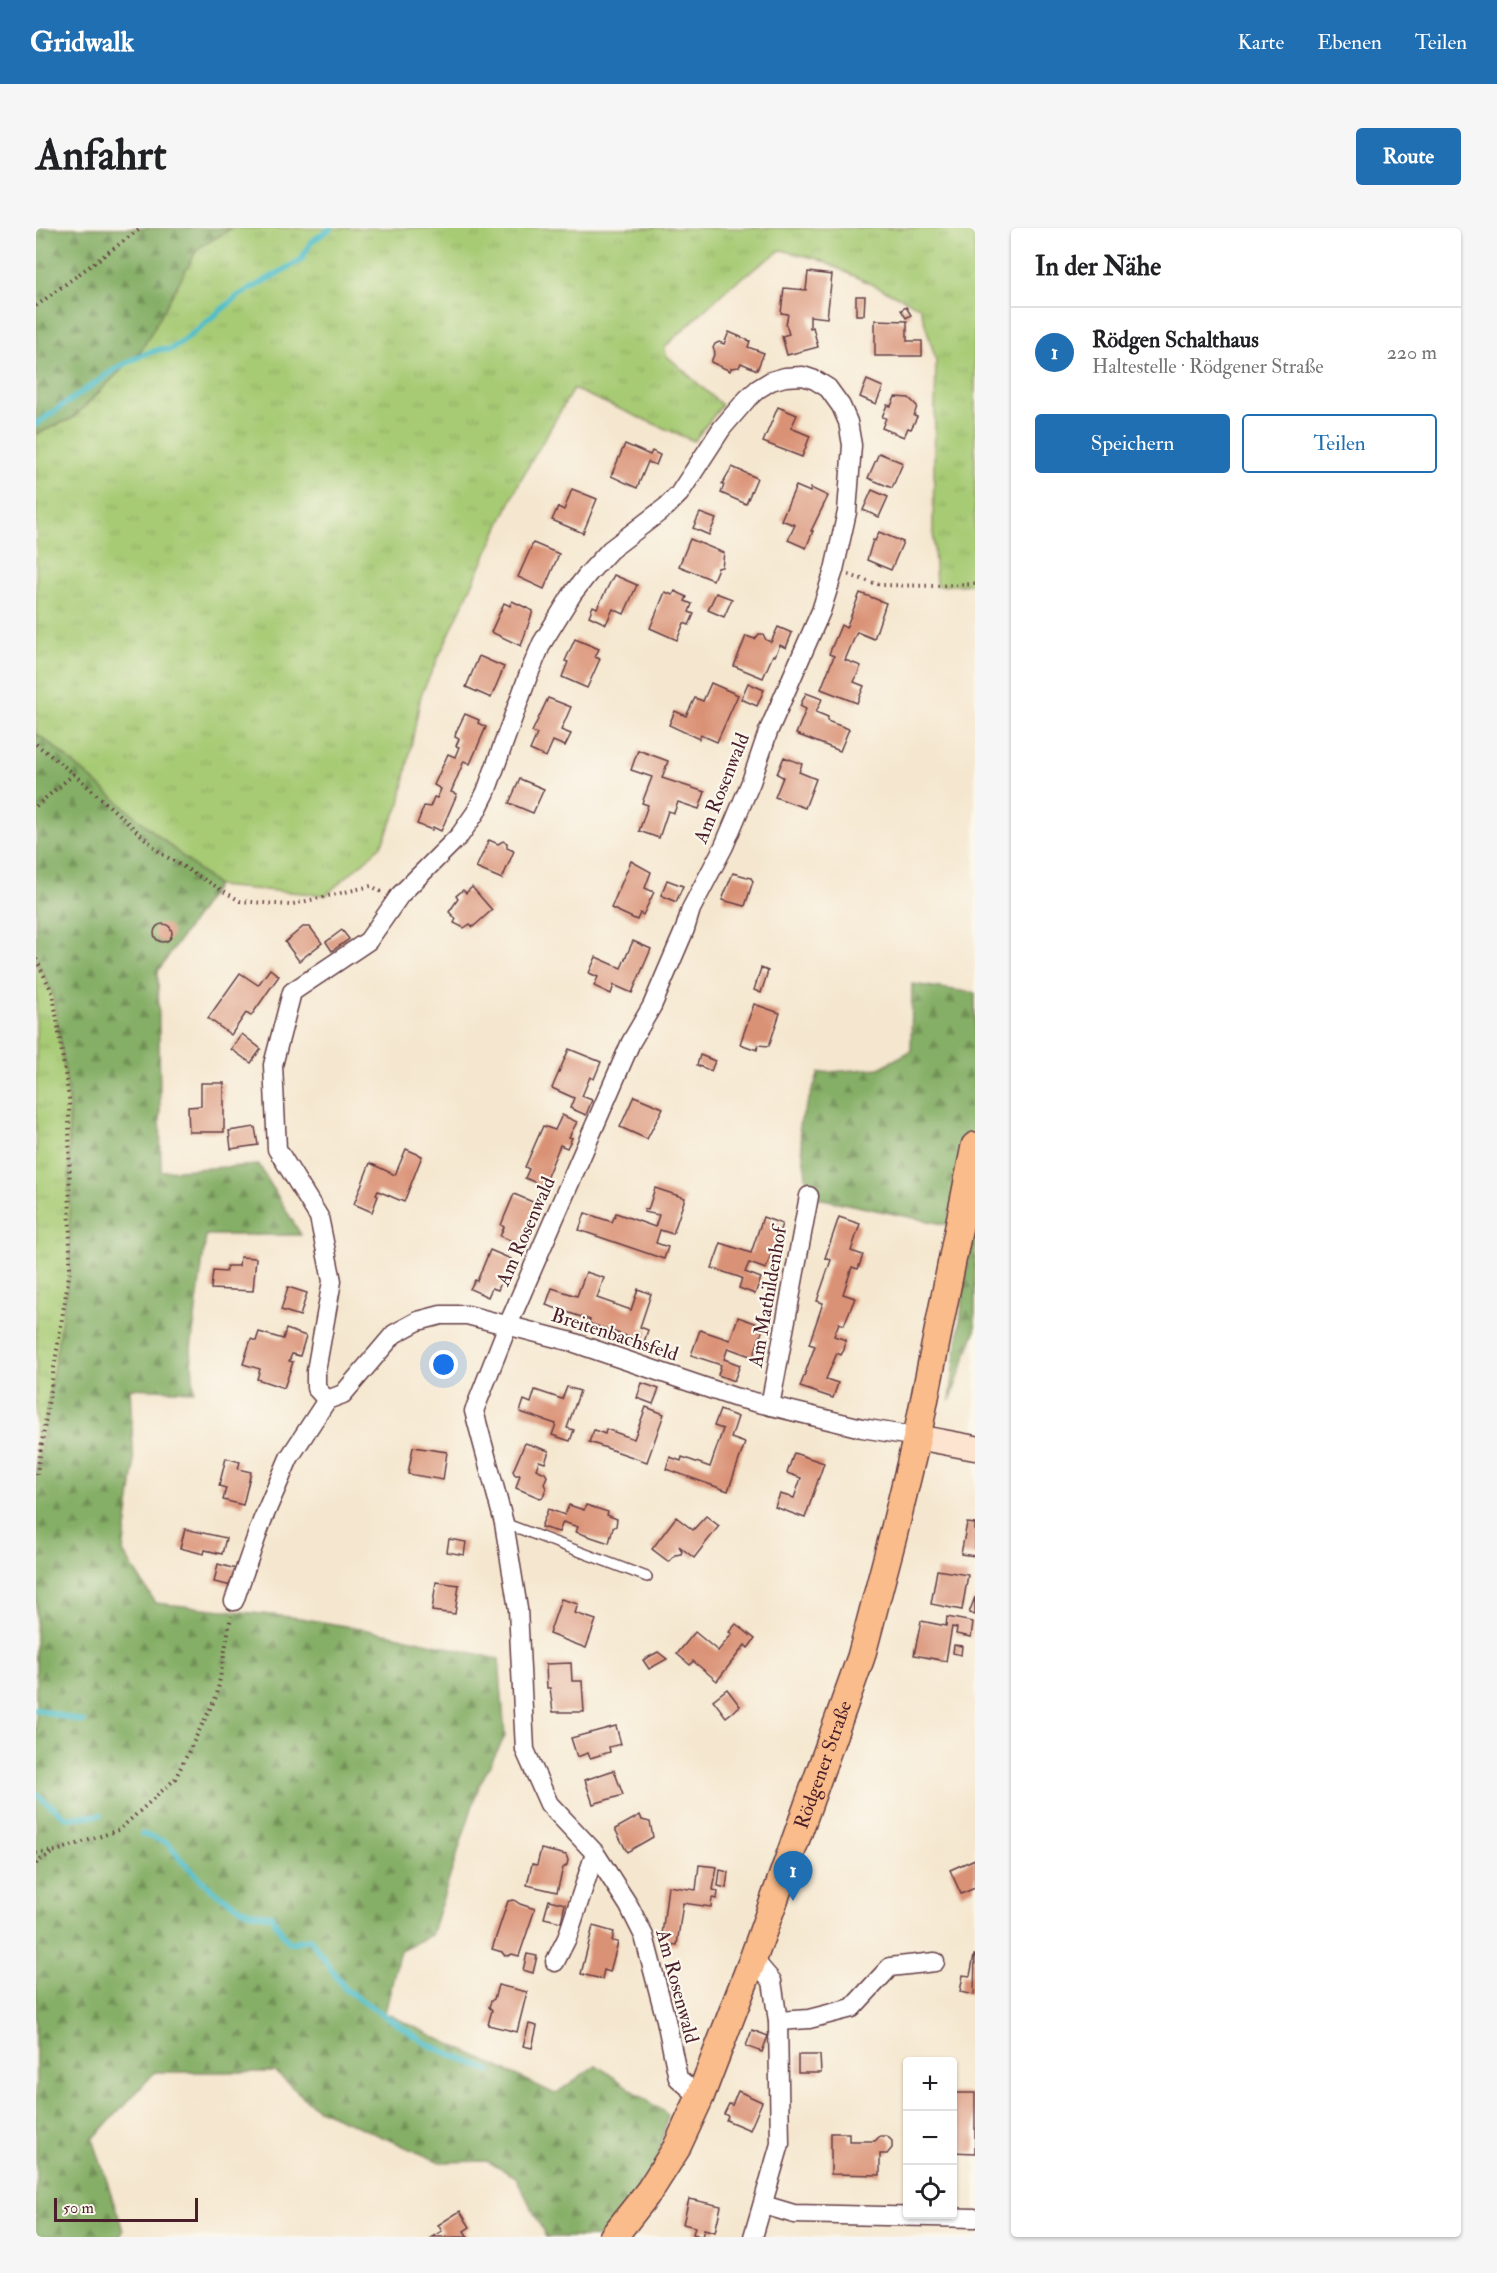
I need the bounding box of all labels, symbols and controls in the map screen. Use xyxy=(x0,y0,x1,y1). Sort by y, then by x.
text: Gridwalk xyxy=(30,25,134,60)
text: Karte xyxy=(1237,29,1284,56)
text: Ebenen xyxy=(1317,29,1382,56)
text: Teilen xyxy=(1415,29,1467,56)
button: Route xyxy=(1356,128,1461,185)
text: Anfahrt xyxy=(36,130,167,182)
text: In der Nähe xyxy=(1035,251,1161,283)
text: Rödgen Schalthaus xyxy=(1092,326,1259,354)
text: 1 xyxy=(1051,340,1058,365)
text: 220 m xyxy=(1387,340,1437,365)
text: Haltestelle · Rödgener Straße xyxy=(1092,354,1324,379)
button: Speichern xyxy=(1035,414,1230,473)
button: Teilen xyxy=(1242,414,1437,473)
street label: Am Rosenwald xyxy=(688,729,755,848)
street label: Am Rosenwald xyxy=(490,1173,561,1291)
street label: Am Mathildenhof xyxy=(743,1221,793,1370)
street label: Breitenbachsfeld xyxy=(548,1302,682,1367)
your location xyxy=(429,1350,458,1379)
street label: Rödgener Straße xyxy=(789,1697,857,1832)
pin: 1 xyxy=(774,1852,813,1901)
street label: Am Rosenwald xyxy=(650,1926,705,2046)
map controls xyxy=(903,2057,957,2219)
button: + xyxy=(903,2057,957,2111)
button: − xyxy=(903,2111,957,2165)
button: locate xyxy=(903,2165,957,2219)
scale bar xyxy=(54,2195,198,2222)
text: 50 m xyxy=(63,2198,94,2218)

